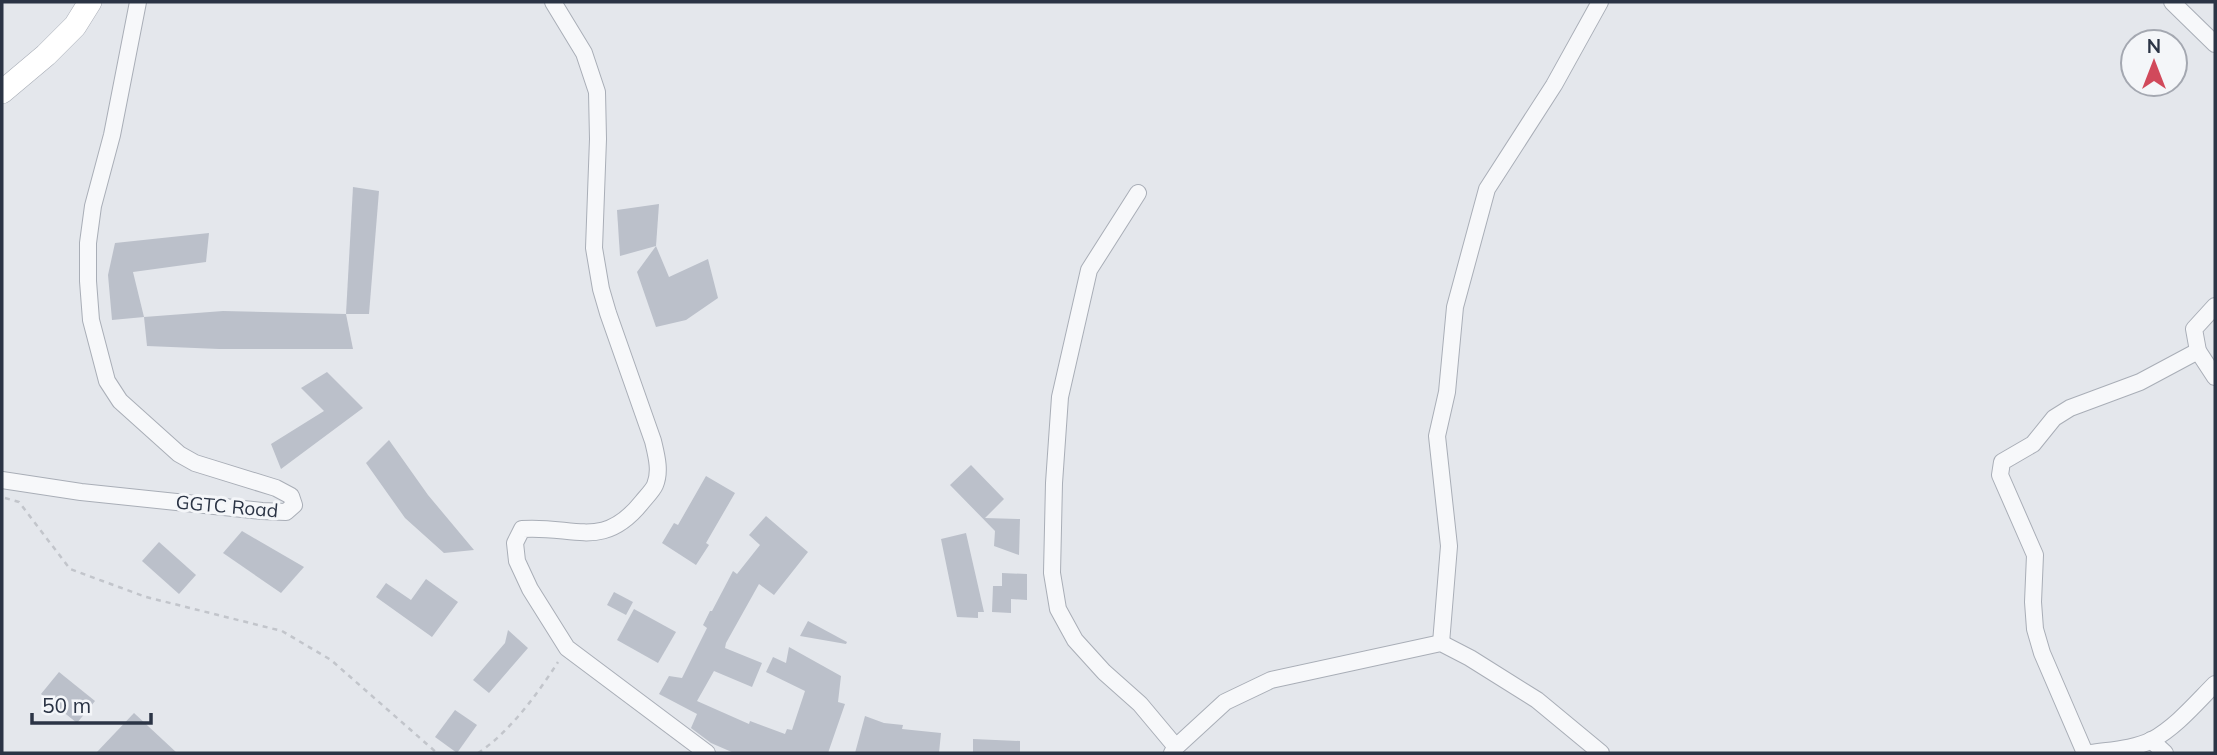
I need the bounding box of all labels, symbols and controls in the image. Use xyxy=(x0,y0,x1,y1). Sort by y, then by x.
north arrow xyxy=(2119,28,2189,98)
text: N xyxy=(2147,34,2161,58)
street label: GGTC Road xyxy=(175,490,279,522)
scale bar xyxy=(32,682,150,726)
text: 50 m xyxy=(42,692,91,718)

